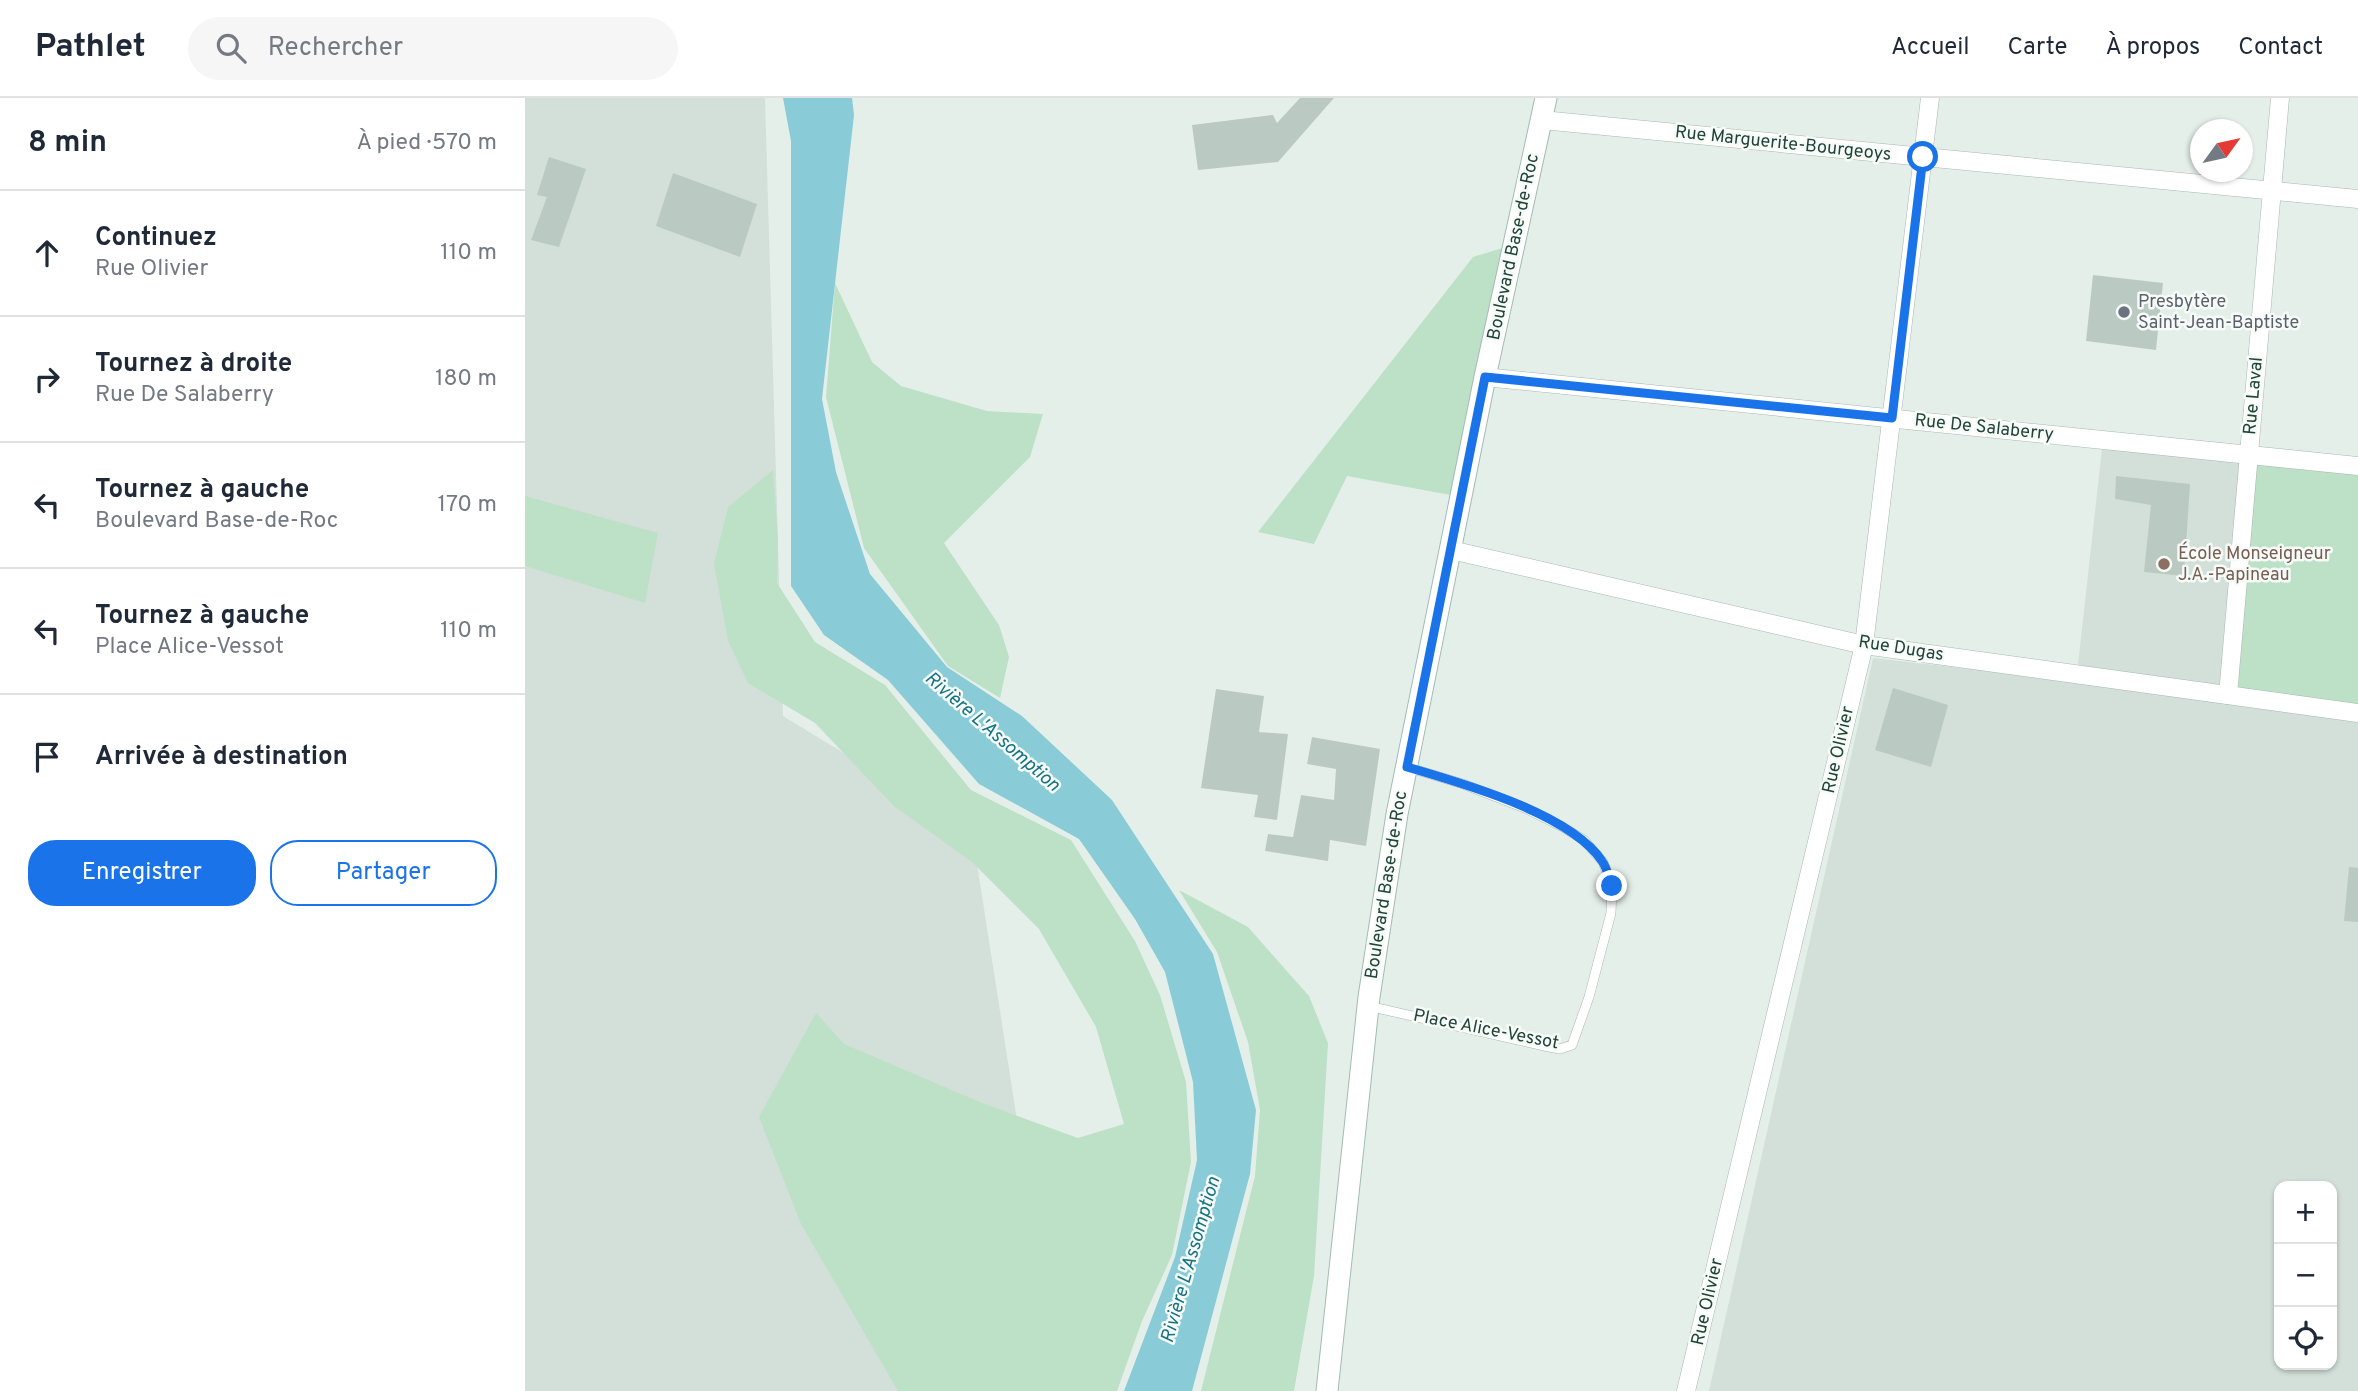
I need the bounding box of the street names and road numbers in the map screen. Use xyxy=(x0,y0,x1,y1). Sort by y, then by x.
street label: Rue Marguerite-Bourgeoys xyxy=(1674,121,1892,167)
street label: Boulevard Base-de-Roc xyxy=(1483,152,1545,342)
street label: Rue Laval xyxy=(2239,356,2269,436)
street label: Rue De Salaberry xyxy=(1913,409,2055,447)
street label: Rue Dugas xyxy=(1857,631,1945,667)
street label: Rue Olivier xyxy=(1818,704,1860,796)
street label: Boulevard Base-de-Roc xyxy=(1361,789,1413,981)
street label: Place Alice-Vessot xyxy=(1411,1005,1561,1055)
street label: Rue Olivier xyxy=(1687,1256,1729,1348)

